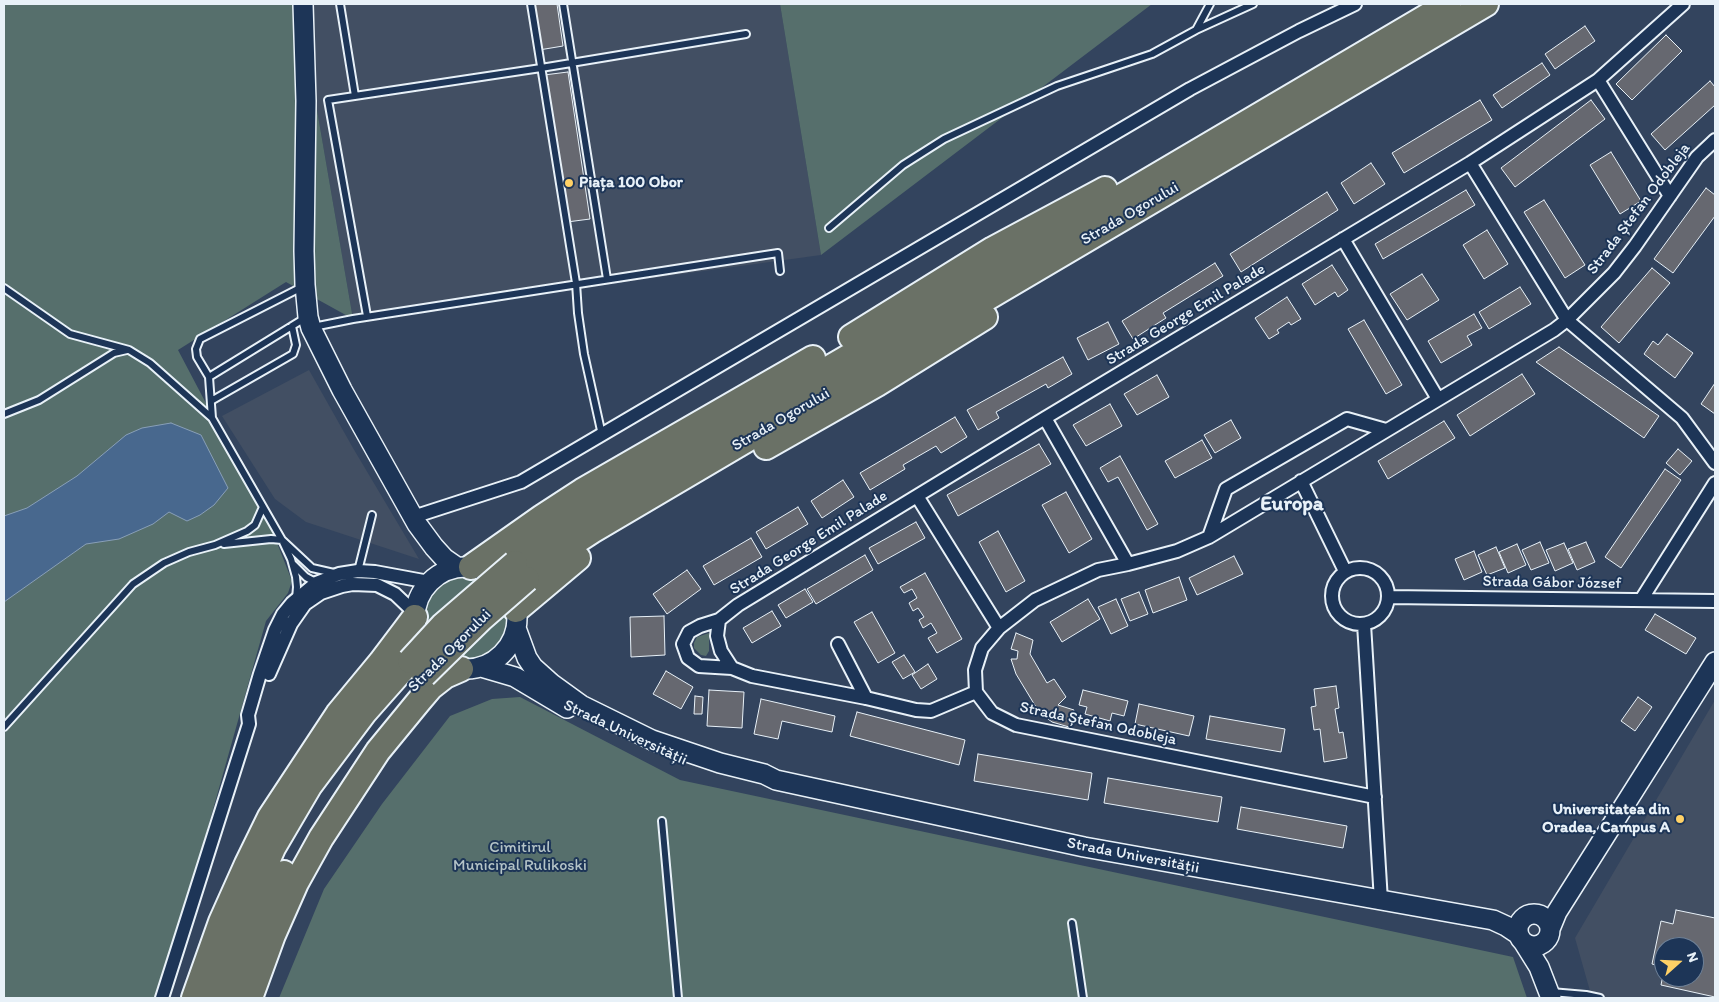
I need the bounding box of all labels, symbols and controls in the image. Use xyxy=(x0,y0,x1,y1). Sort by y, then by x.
street label: Strada Ștefan Odobleja xyxy=(1583,139,1695,279)
place label: Piața 100 Obor xyxy=(579,173,683,193)
marker: Piața 100 Obor xyxy=(563,177,575,189)
street label: Strada Ogorului xyxy=(1078,178,1182,250)
street label: Strada George Emil Palade xyxy=(1103,260,1269,370)
street label: Strada Ogorului xyxy=(729,384,833,456)
street label: Strada George Emil Palade xyxy=(727,487,891,599)
district label: Europa xyxy=(1260,492,1324,518)
street label: Strada Gábor József xyxy=(1482,572,1622,594)
street label: Strada Ogorului xyxy=(404,605,496,697)
street label: Strada Universității xyxy=(560,696,690,770)
street label: Strada Ștefan Odobleja xyxy=(1018,698,1178,750)
place label: Universitatea din Oradea, Campus A xyxy=(1542,800,1670,838)
marker: Universitatea din Oradea, Campus A xyxy=(1674,813,1686,825)
street label: Strada Universității xyxy=(1065,834,1201,878)
park label: Cimitirul Municipal Rulikoski xyxy=(453,838,587,876)
north arrow xyxy=(1654,937,1704,987)
text: N xyxy=(1683,950,1702,964)

